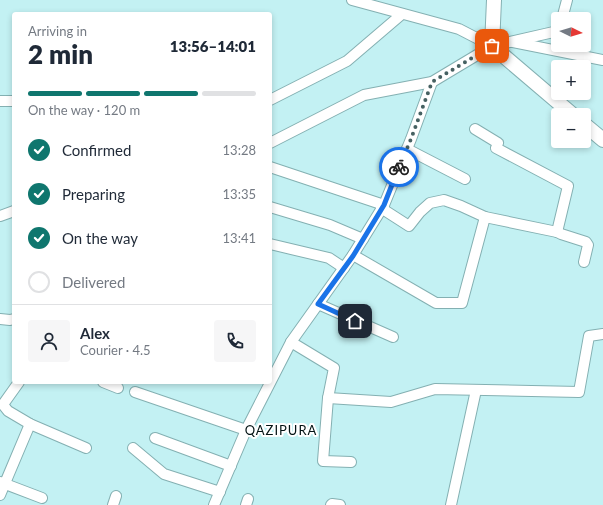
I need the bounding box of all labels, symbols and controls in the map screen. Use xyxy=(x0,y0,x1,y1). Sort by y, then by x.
north arrow xyxy=(551,12,591,52)
map controls xyxy=(551,12,591,148)
text: Arriving in xyxy=(28,23,87,39)
pin xyxy=(475,29,509,63)
icon: bag xyxy=(481,35,503,57)
text: 13:56–14:01 xyxy=(170,37,256,55)
text: 2 min xyxy=(28,38,93,70)
button: + xyxy=(551,60,591,100)
text: On the way · 120 m xyxy=(28,102,140,118)
button: − xyxy=(551,108,591,148)
icon: check xyxy=(28,139,50,161)
text: Confirmed xyxy=(62,141,131,159)
text: 13:28 xyxy=(223,142,256,158)
courier xyxy=(379,147,419,187)
icon: bike xyxy=(388,156,410,178)
icon: check xyxy=(28,183,50,205)
text: Preparing xyxy=(62,185,125,203)
text: 13:35 xyxy=(223,186,256,202)
icon: check xyxy=(28,227,50,249)
text: On the way xyxy=(62,229,138,247)
text: 13:41 xyxy=(223,230,256,246)
text: Delivered xyxy=(62,273,125,291)
pin xyxy=(338,304,372,338)
icon: home xyxy=(344,310,366,332)
button: person xyxy=(28,320,70,362)
button: phone xyxy=(214,320,256,362)
text: Alex xyxy=(80,324,110,342)
text: Courier · 4.5 xyxy=(80,342,151,358)
district label: QAZIPURA xyxy=(245,422,317,438)

